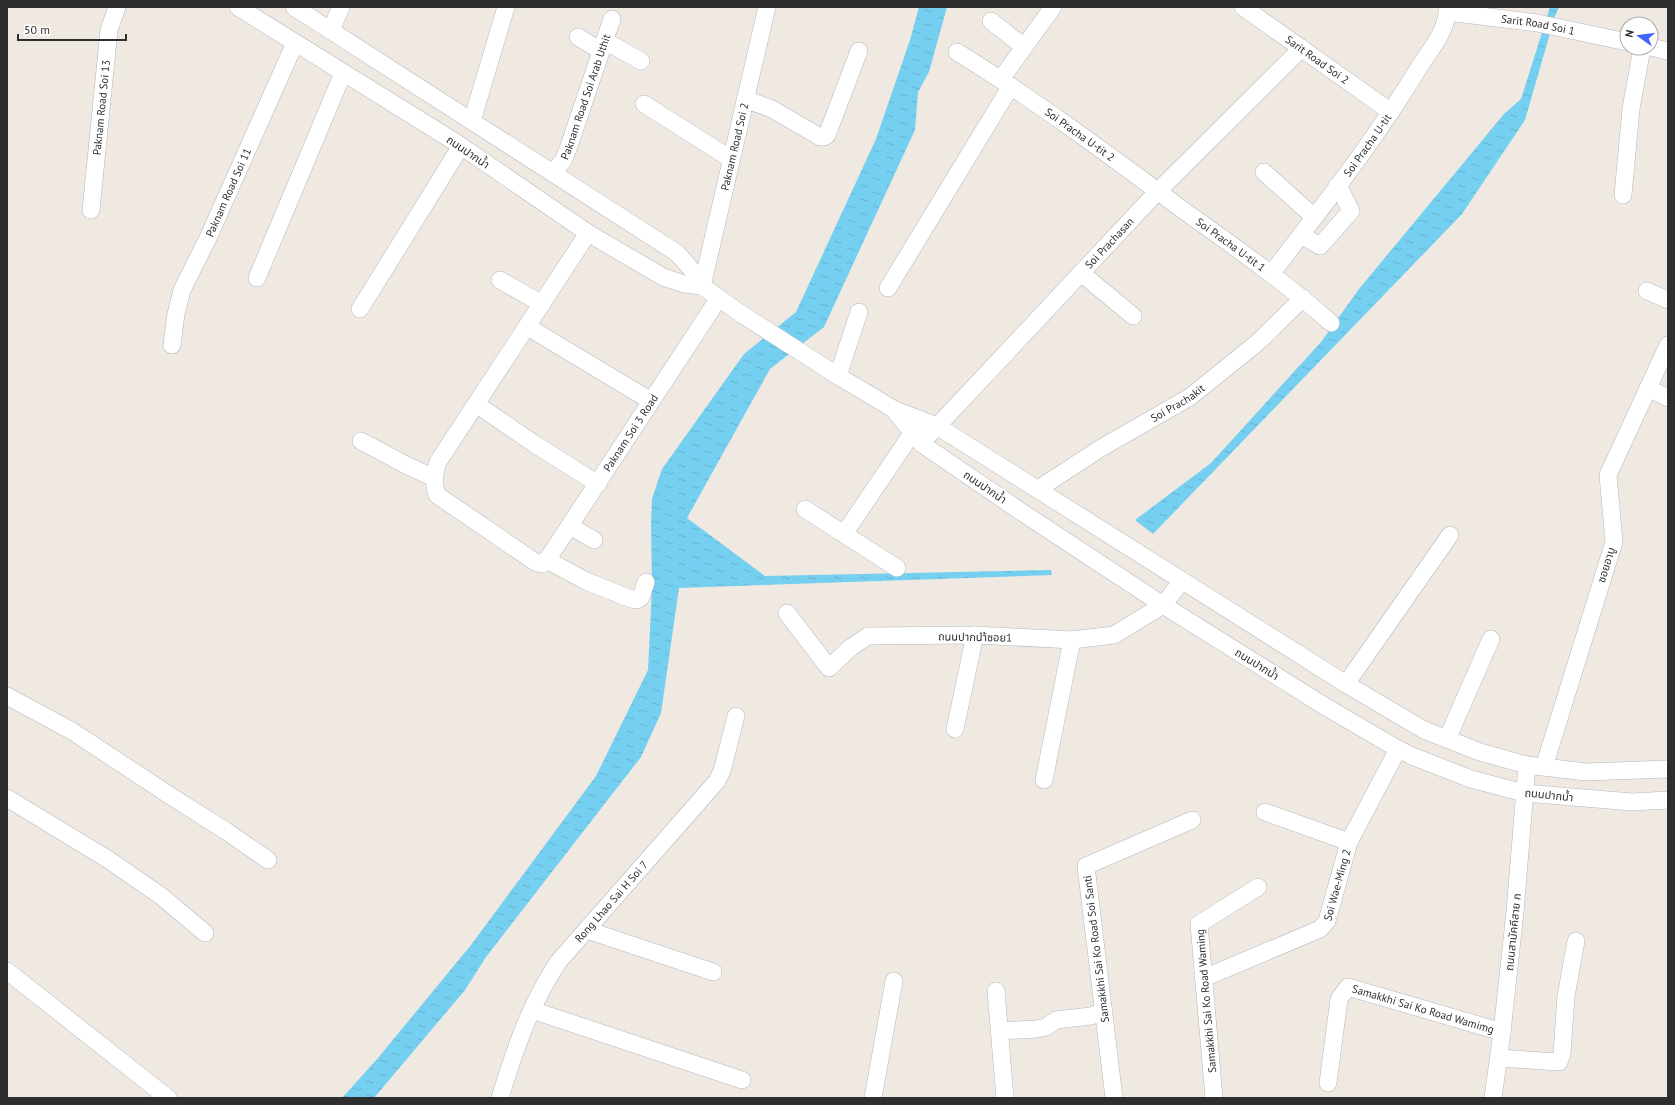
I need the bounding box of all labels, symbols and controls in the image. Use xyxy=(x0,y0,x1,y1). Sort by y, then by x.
street label: Sarit Road Soi 1 xyxy=(1500,12,1576,38)
scale bar xyxy=(18,16,126,42)
north arrow xyxy=(1619,16,1659,56)
text: 50 m xyxy=(24,22,50,37)
text: N xyxy=(1622,28,1637,39)
street label: Paknam Road Soi Arab Uthit xyxy=(557,32,613,162)
street label: Sarit Road Soi 2 xyxy=(1283,32,1352,87)
street label: Paknam Road Soi 13 xyxy=(90,59,113,156)
street label: Paknam Road Soi 2 xyxy=(717,101,751,192)
street label: Soi Pracha U-tit 2 xyxy=(1042,105,1117,164)
street label: Soi Pracha U-tit xyxy=(1340,111,1394,179)
street label: ถนนปากน้ำ xyxy=(444,132,493,172)
street label: Paknam Road Soi 11 xyxy=(202,146,254,239)
street label: Soi Prachasan xyxy=(1082,214,1137,272)
street label: Soi Pracha U-tit 1 xyxy=(1193,215,1269,275)
street label: Soi Prachakit xyxy=(1148,381,1208,425)
street label: Paknam Soi 3 Road xyxy=(600,391,661,474)
street label: ถนนปากน้ำ xyxy=(961,467,1010,507)
street label: ซอยอาบู xyxy=(1594,546,1618,584)
street label: ถนนปากนำ้ซอย1 xyxy=(938,629,1012,645)
street label: ถนนปากน้ำ xyxy=(1232,644,1282,683)
street label: ถนนปากน้ำ xyxy=(1524,784,1574,805)
street label: Soi Wae-Ming 2 xyxy=(1320,848,1354,922)
street label: Rong Lhao Sai H Soi 7 xyxy=(572,858,651,945)
street label: Samakkhi Sai Ko Road Soi Santi xyxy=(1080,875,1112,1023)
street label: ถนนสามัคคีสาย ก xyxy=(1502,892,1524,972)
street label: Samakkhi Sai Ko Road Waming xyxy=(1193,928,1219,1073)
street label: Samakkhi Sai Ko Road Wamimg xyxy=(1350,982,1496,1036)

